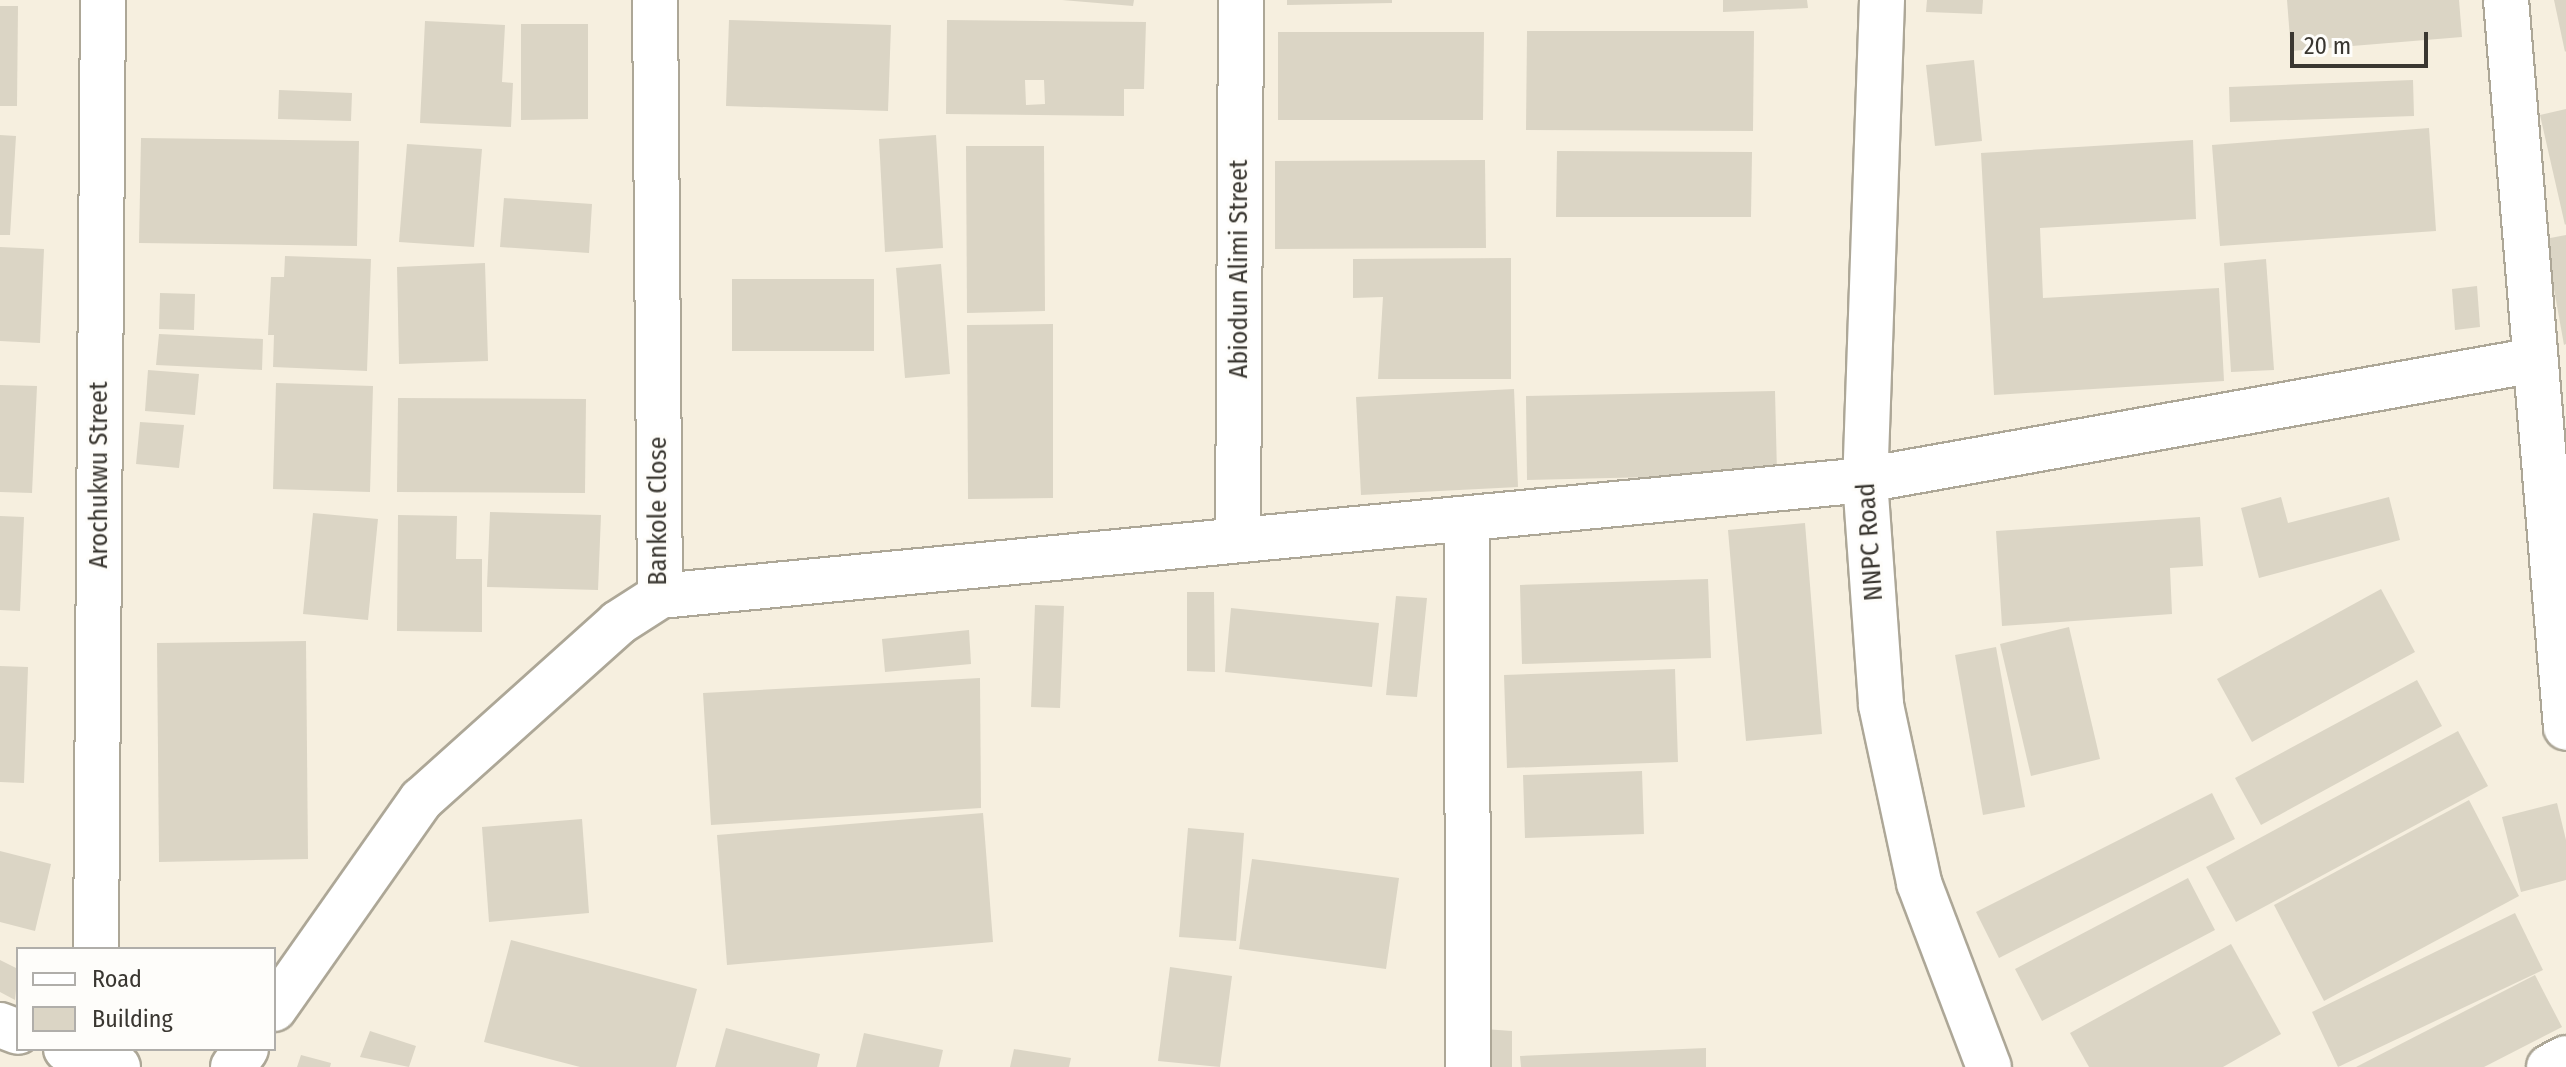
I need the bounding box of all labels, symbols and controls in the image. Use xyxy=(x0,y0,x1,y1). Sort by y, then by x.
scale bar xyxy=(2294,16,2432,66)
text: 20 m xyxy=(2304,32,2351,60)
street label: Abiodun Alimi Street xyxy=(1223,160,1255,378)
street label: Arochukwu Street xyxy=(83,382,115,568)
street label: Bankole Close xyxy=(642,436,674,586)
street label: NNPC Road xyxy=(1850,482,1890,602)
legend xyxy=(16,947,276,1051)
text: Road xyxy=(92,965,142,993)
text: Building xyxy=(92,1005,173,1033)

